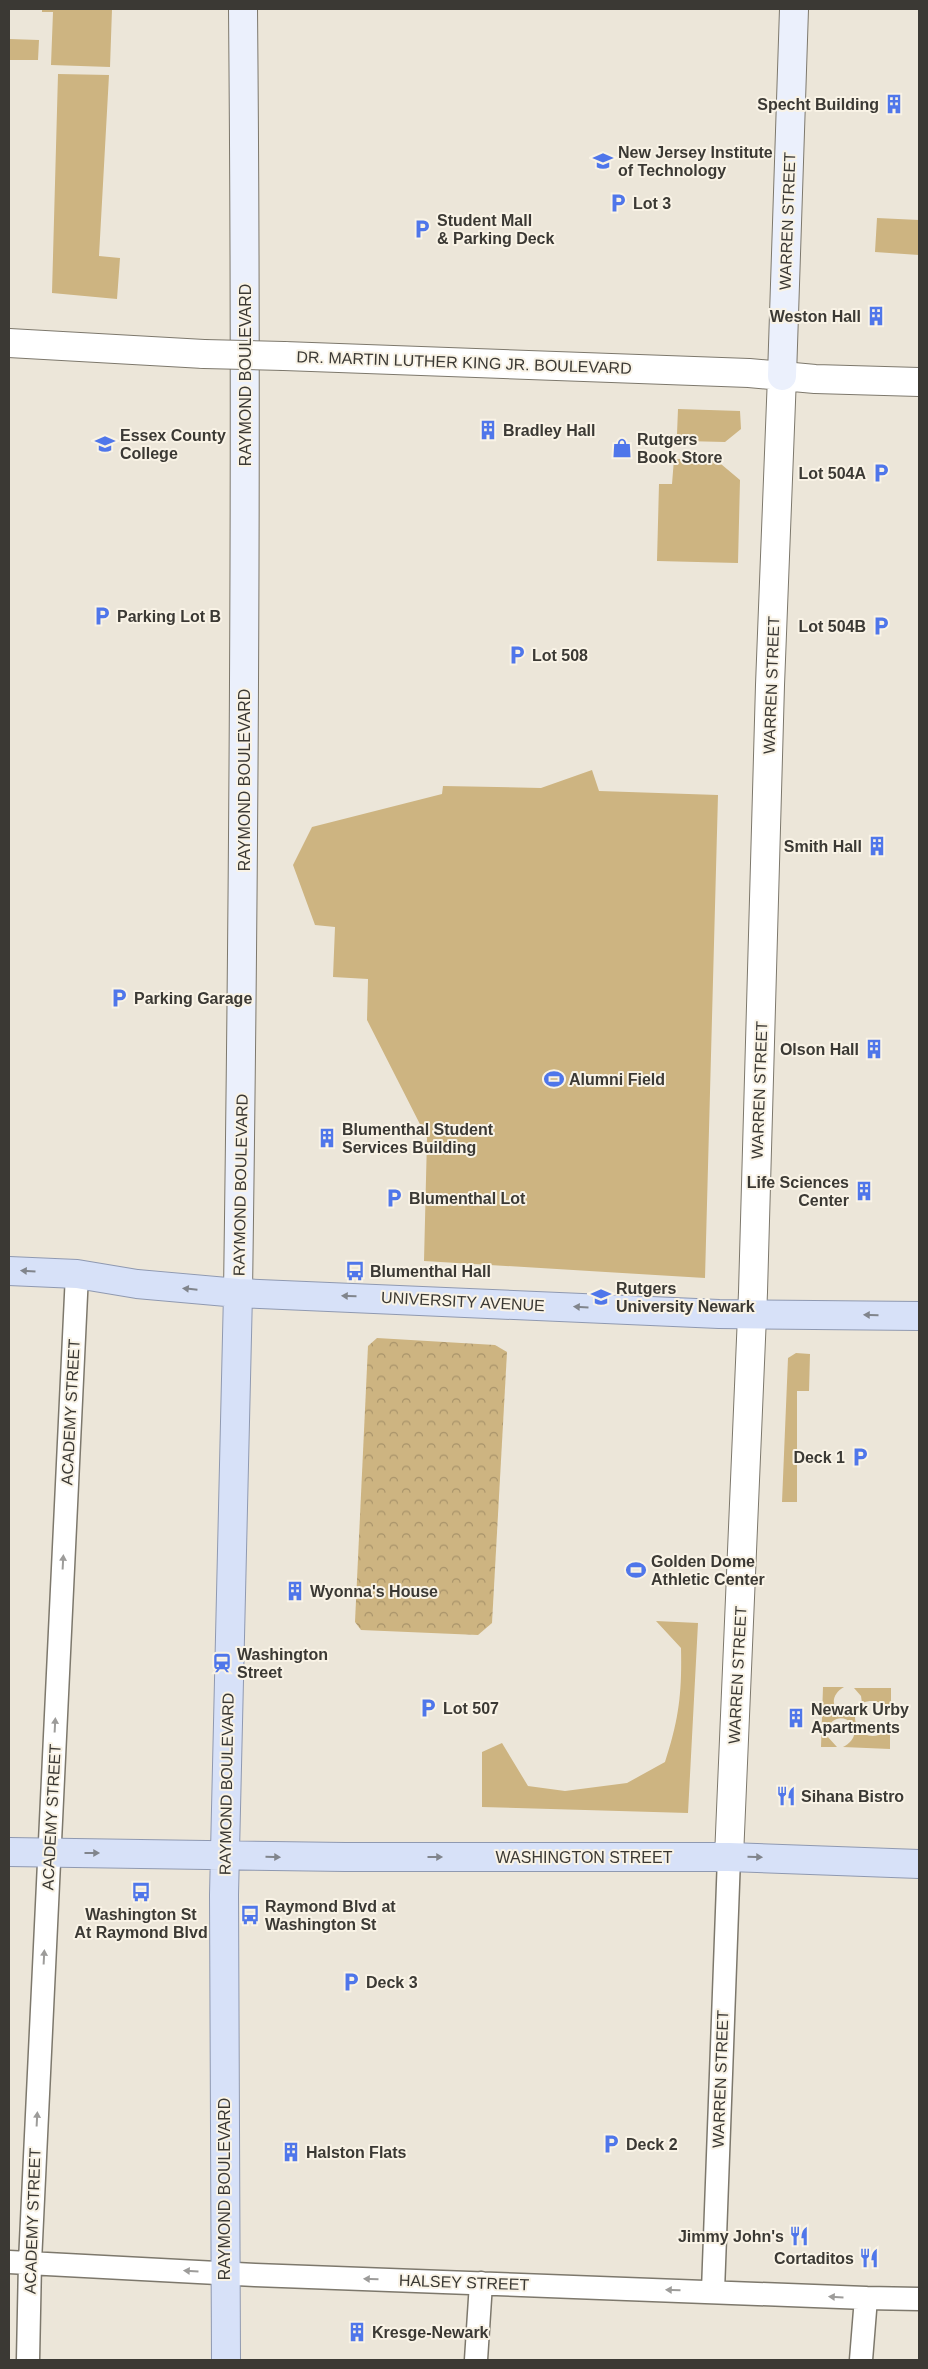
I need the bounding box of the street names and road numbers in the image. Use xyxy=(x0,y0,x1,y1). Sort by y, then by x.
street label: WARREN STREET xyxy=(777,151,798,290)
street label: RAYMOND BOULEVARD xyxy=(237,284,254,466)
street label: DR. MARTIN LUTHER KING JR. BOULEVARD xyxy=(296,348,632,377)
street label: WARREN STREET xyxy=(761,615,782,754)
street label: RAYMOND BOULEVARD xyxy=(236,689,253,871)
street label: WARREN STREET xyxy=(749,1020,770,1159)
street label: RAYMOND BOULEVARD xyxy=(230,1094,251,1276)
street label: UNIVERSITY AVENUE xyxy=(381,1289,545,1314)
street label: ACADEMY STREET xyxy=(58,1338,83,1486)
street label: WARREN STREET xyxy=(725,1605,750,1744)
street label: RAYMOND BOULEVARD xyxy=(216,1693,237,1875)
street label: ACADEMY STREET xyxy=(39,1743,64,1891)
street label: WASHINGTON STREET xyxy=(496,1849,673,1866)
street label: WARREN STREET xyxy=(710,2009,731,2148)
street label: RAYMOND BOULEVARD xyxy=(216,2098,233,2280)
street label: ACADEMY STREET xyxy=(21,2147,44,2294)
street label: HALSEY STREET xyxy=(399,2272,530,2293)

